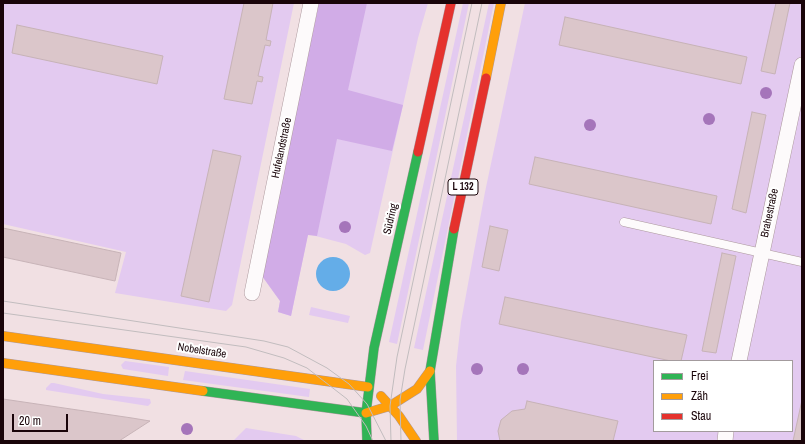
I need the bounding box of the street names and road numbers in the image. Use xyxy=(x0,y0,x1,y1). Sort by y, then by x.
street label: Hufelandstraße xyxy=(269,116,295,180)
road number: L 132 xyxy=(448,179,478,195)
street label: Brahestraße xyxy=(758,187,782,239)
street label: Südring xyxy=(381,202,401,236)
street label: Nobelstraße xyxy=(177,341,227,361)

